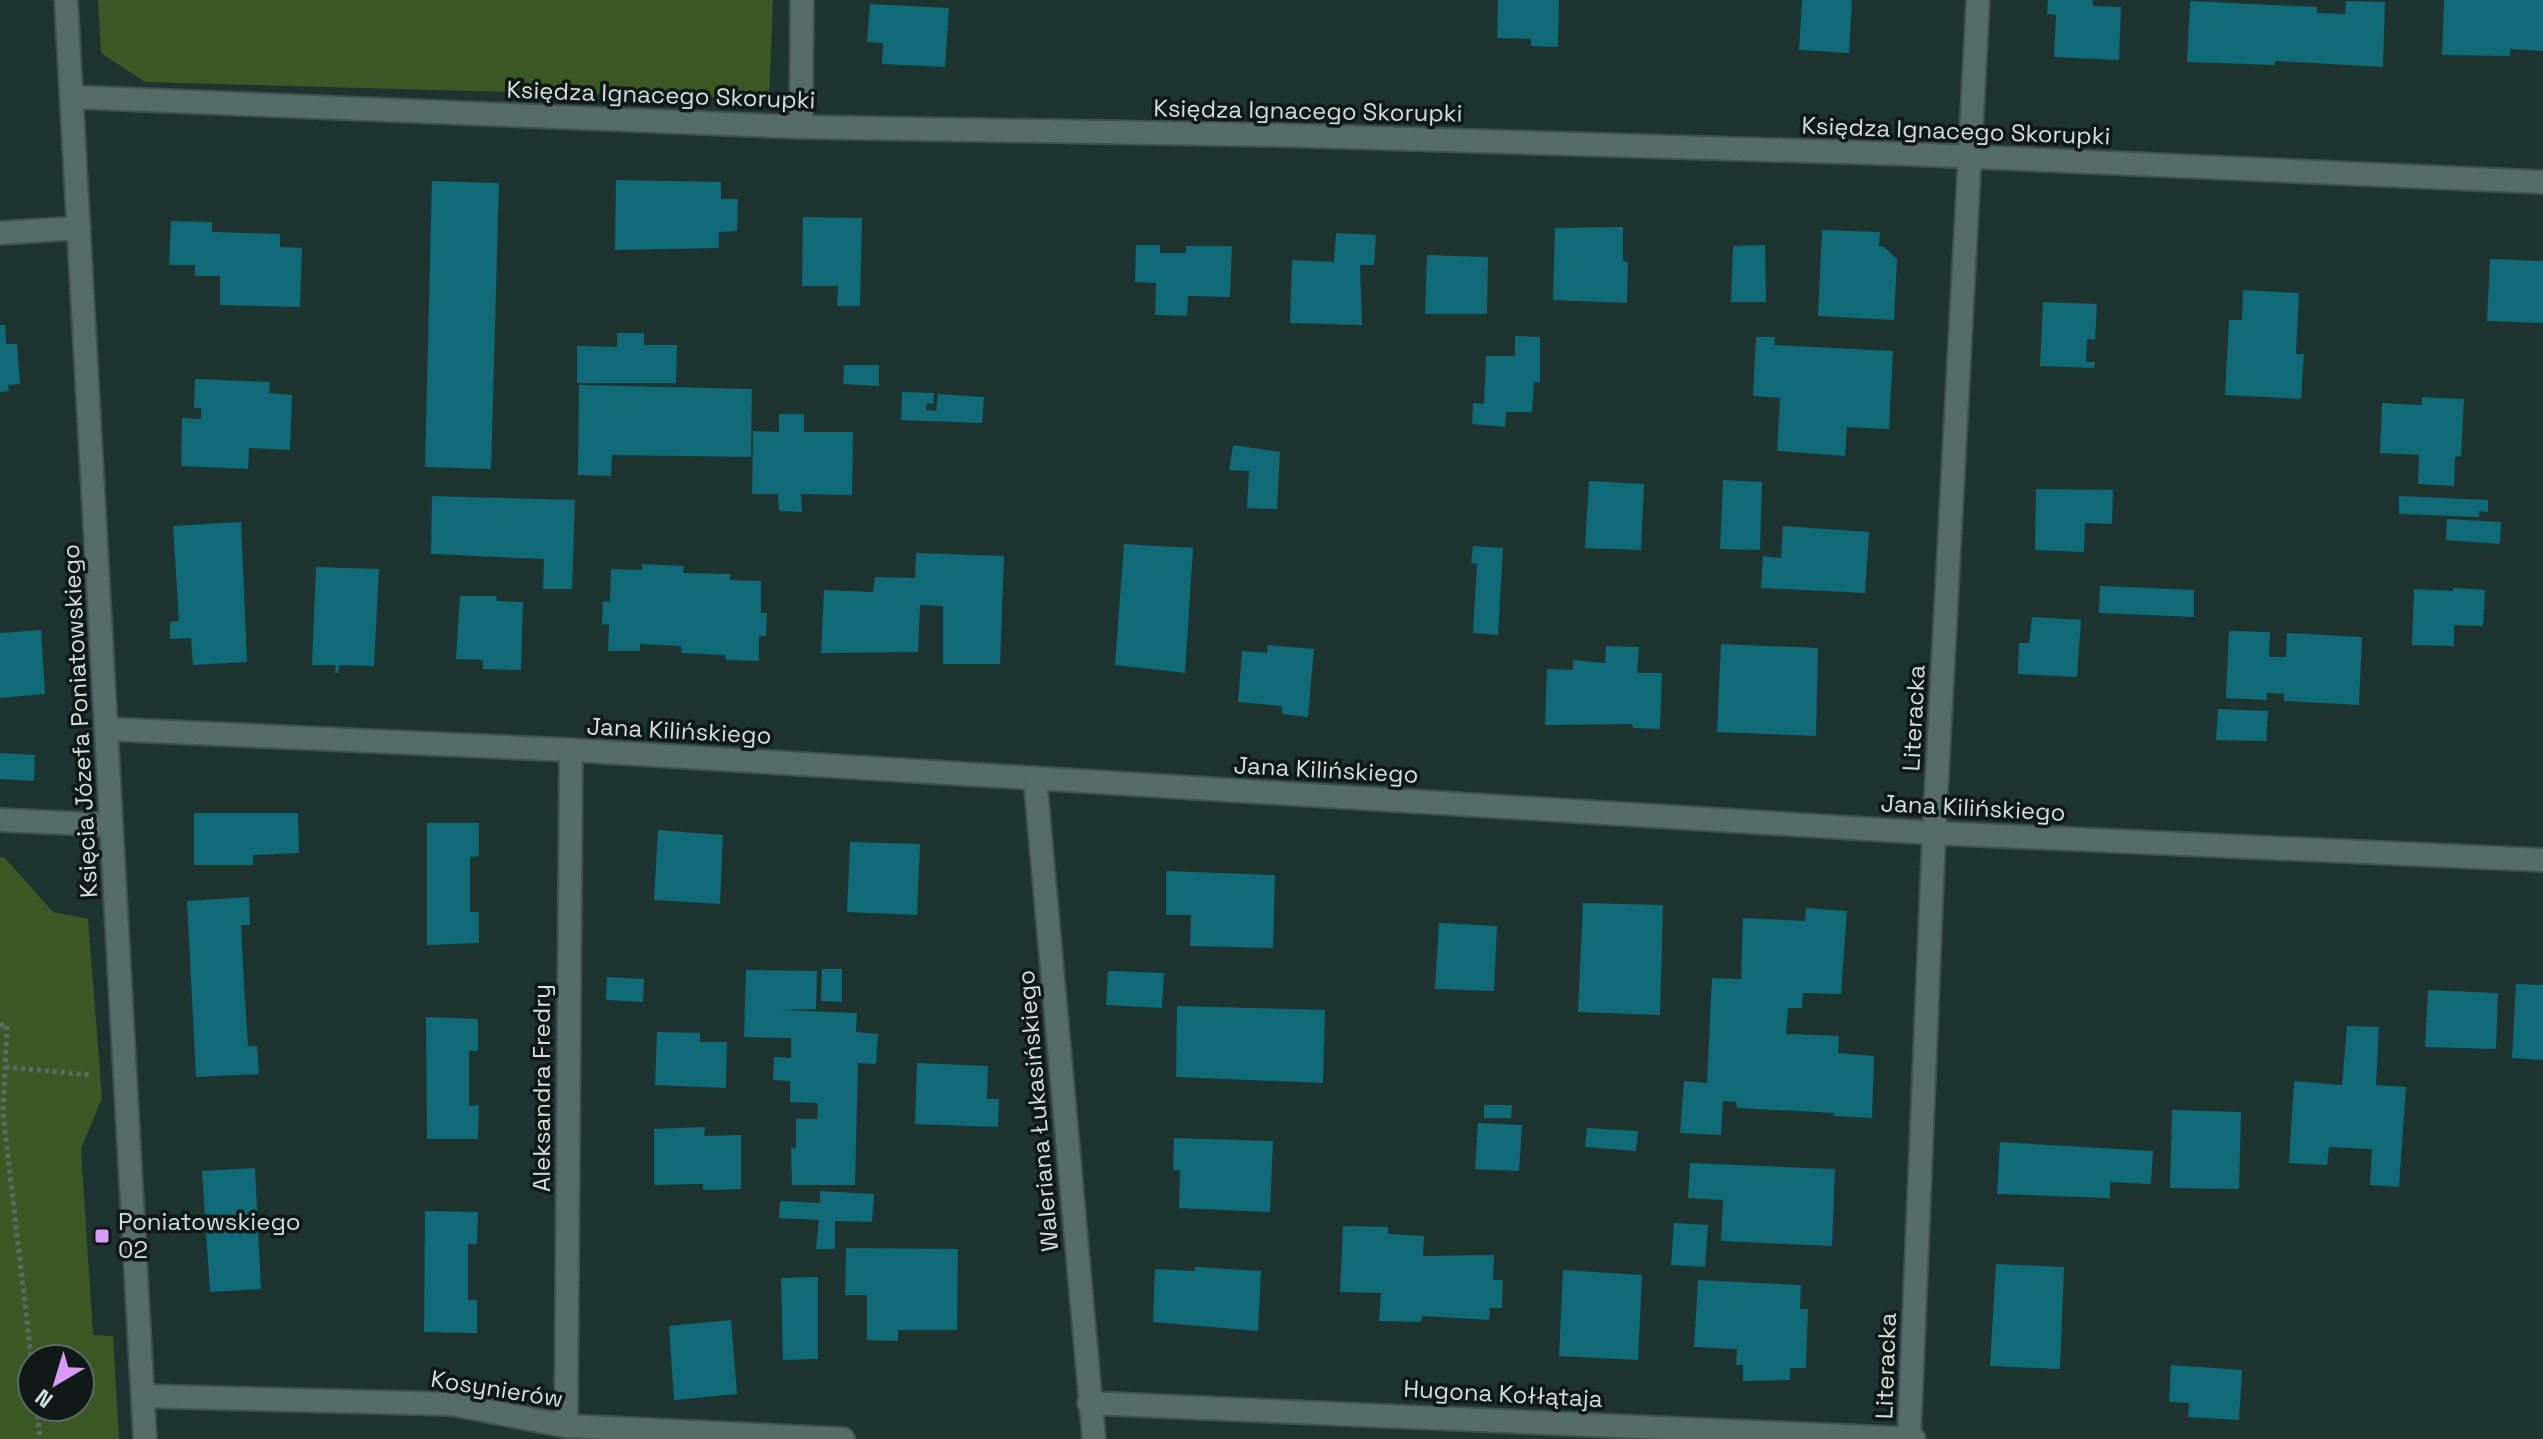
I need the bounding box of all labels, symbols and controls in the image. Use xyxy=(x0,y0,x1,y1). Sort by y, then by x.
street label: Księdza Ignacego Skorupki xyxy=(506,74,816,115)
street label: Księdza Ignacego Skorupki xyxy=(1153,92,1463,129)
street label: Księdza Ignacego Skorupki xyxy=(1801,110,2111,151)
street label: Księcia Józefa Poniatowskiego xyxy=(55,543,104,899)
street label: Literacka xyxy=(1895,664,1932,772)
street label: Jana Kilińskiego xyxy=(586,710,772,751)
street label: Jana Kilińskiego xyxy=(1233,749,1419,790)
street label: Jana Kilińskiego xyxy=(1880,787,2066,828)
street label: Waleriana Łukasińskiego xyxy=(1010,969,1065,1253)
street label: Aleksandra Fredry xyxy=(526,984,557,1192)
place label: Poniatowskiego 02 xyxy=(118,1206,301,1265)
marker: Poniatowskiego 02 xyxy=(93,1227,111,1245)
street label: Literacka xyxy=(1868,1312,1903,1420)
north arrow xyxy=(16,1343,96,1423)
street label: Kosynierów xyxy=(429,1363,565,1414)
street label: Hugona Kołłątaja xyxy=(1403,1373,1604,1414)
text: N xyxy=(29,1383,58,1414)

